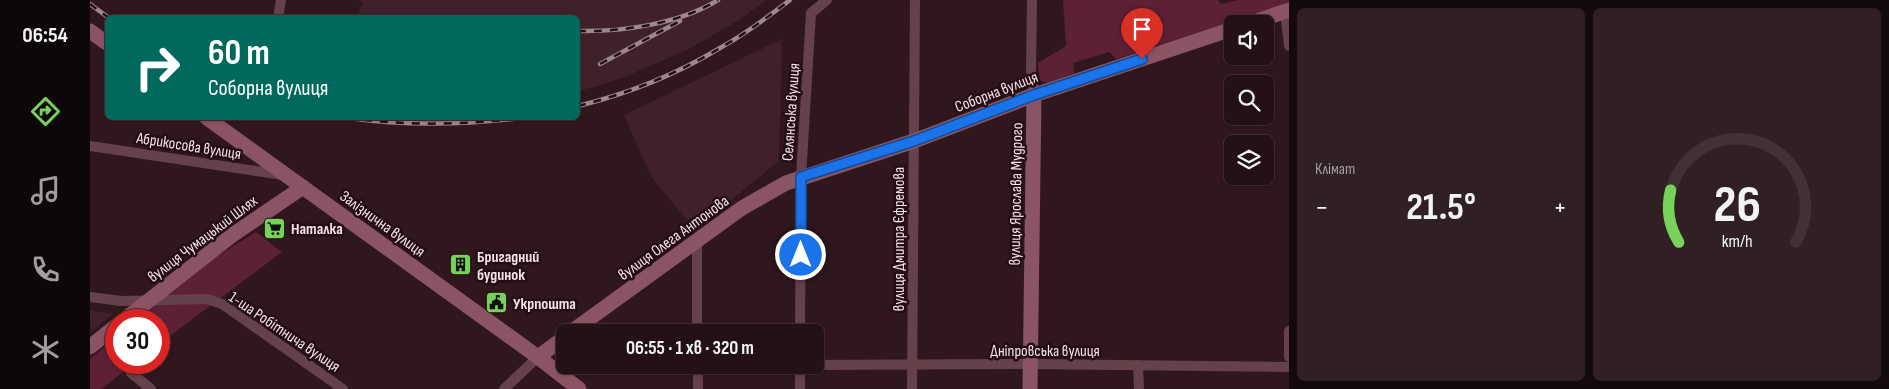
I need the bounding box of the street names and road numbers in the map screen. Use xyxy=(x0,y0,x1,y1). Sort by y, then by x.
street label: Селянська вулиця xyxy=(779,63,804,162)
street label: Соборна вулиця xyxy=(952,68,1041,117)
street label: вулиця Ярослава Мудрого xyxy=(1006,122,1027,266)
street label: Абрикосова вулиця xyxy=(134,129,242,164)
street label: вулиця Дмитра Єфремова xyxy=(890,167,909,311)
street label: Залізнична вулиця xyxy=(336,187,428,262)
street label: вулиця Чумацький Шлях xyxy=(144,192,261,287)
street label: вулиця Олега Антонова xyxy=(615,192,733,285)
street label: 1-ша Робітнича вулиця xyxy=(225,288,343,377)
street label: Дніпровська вулиця xyxy=(990,342,1100,361)

